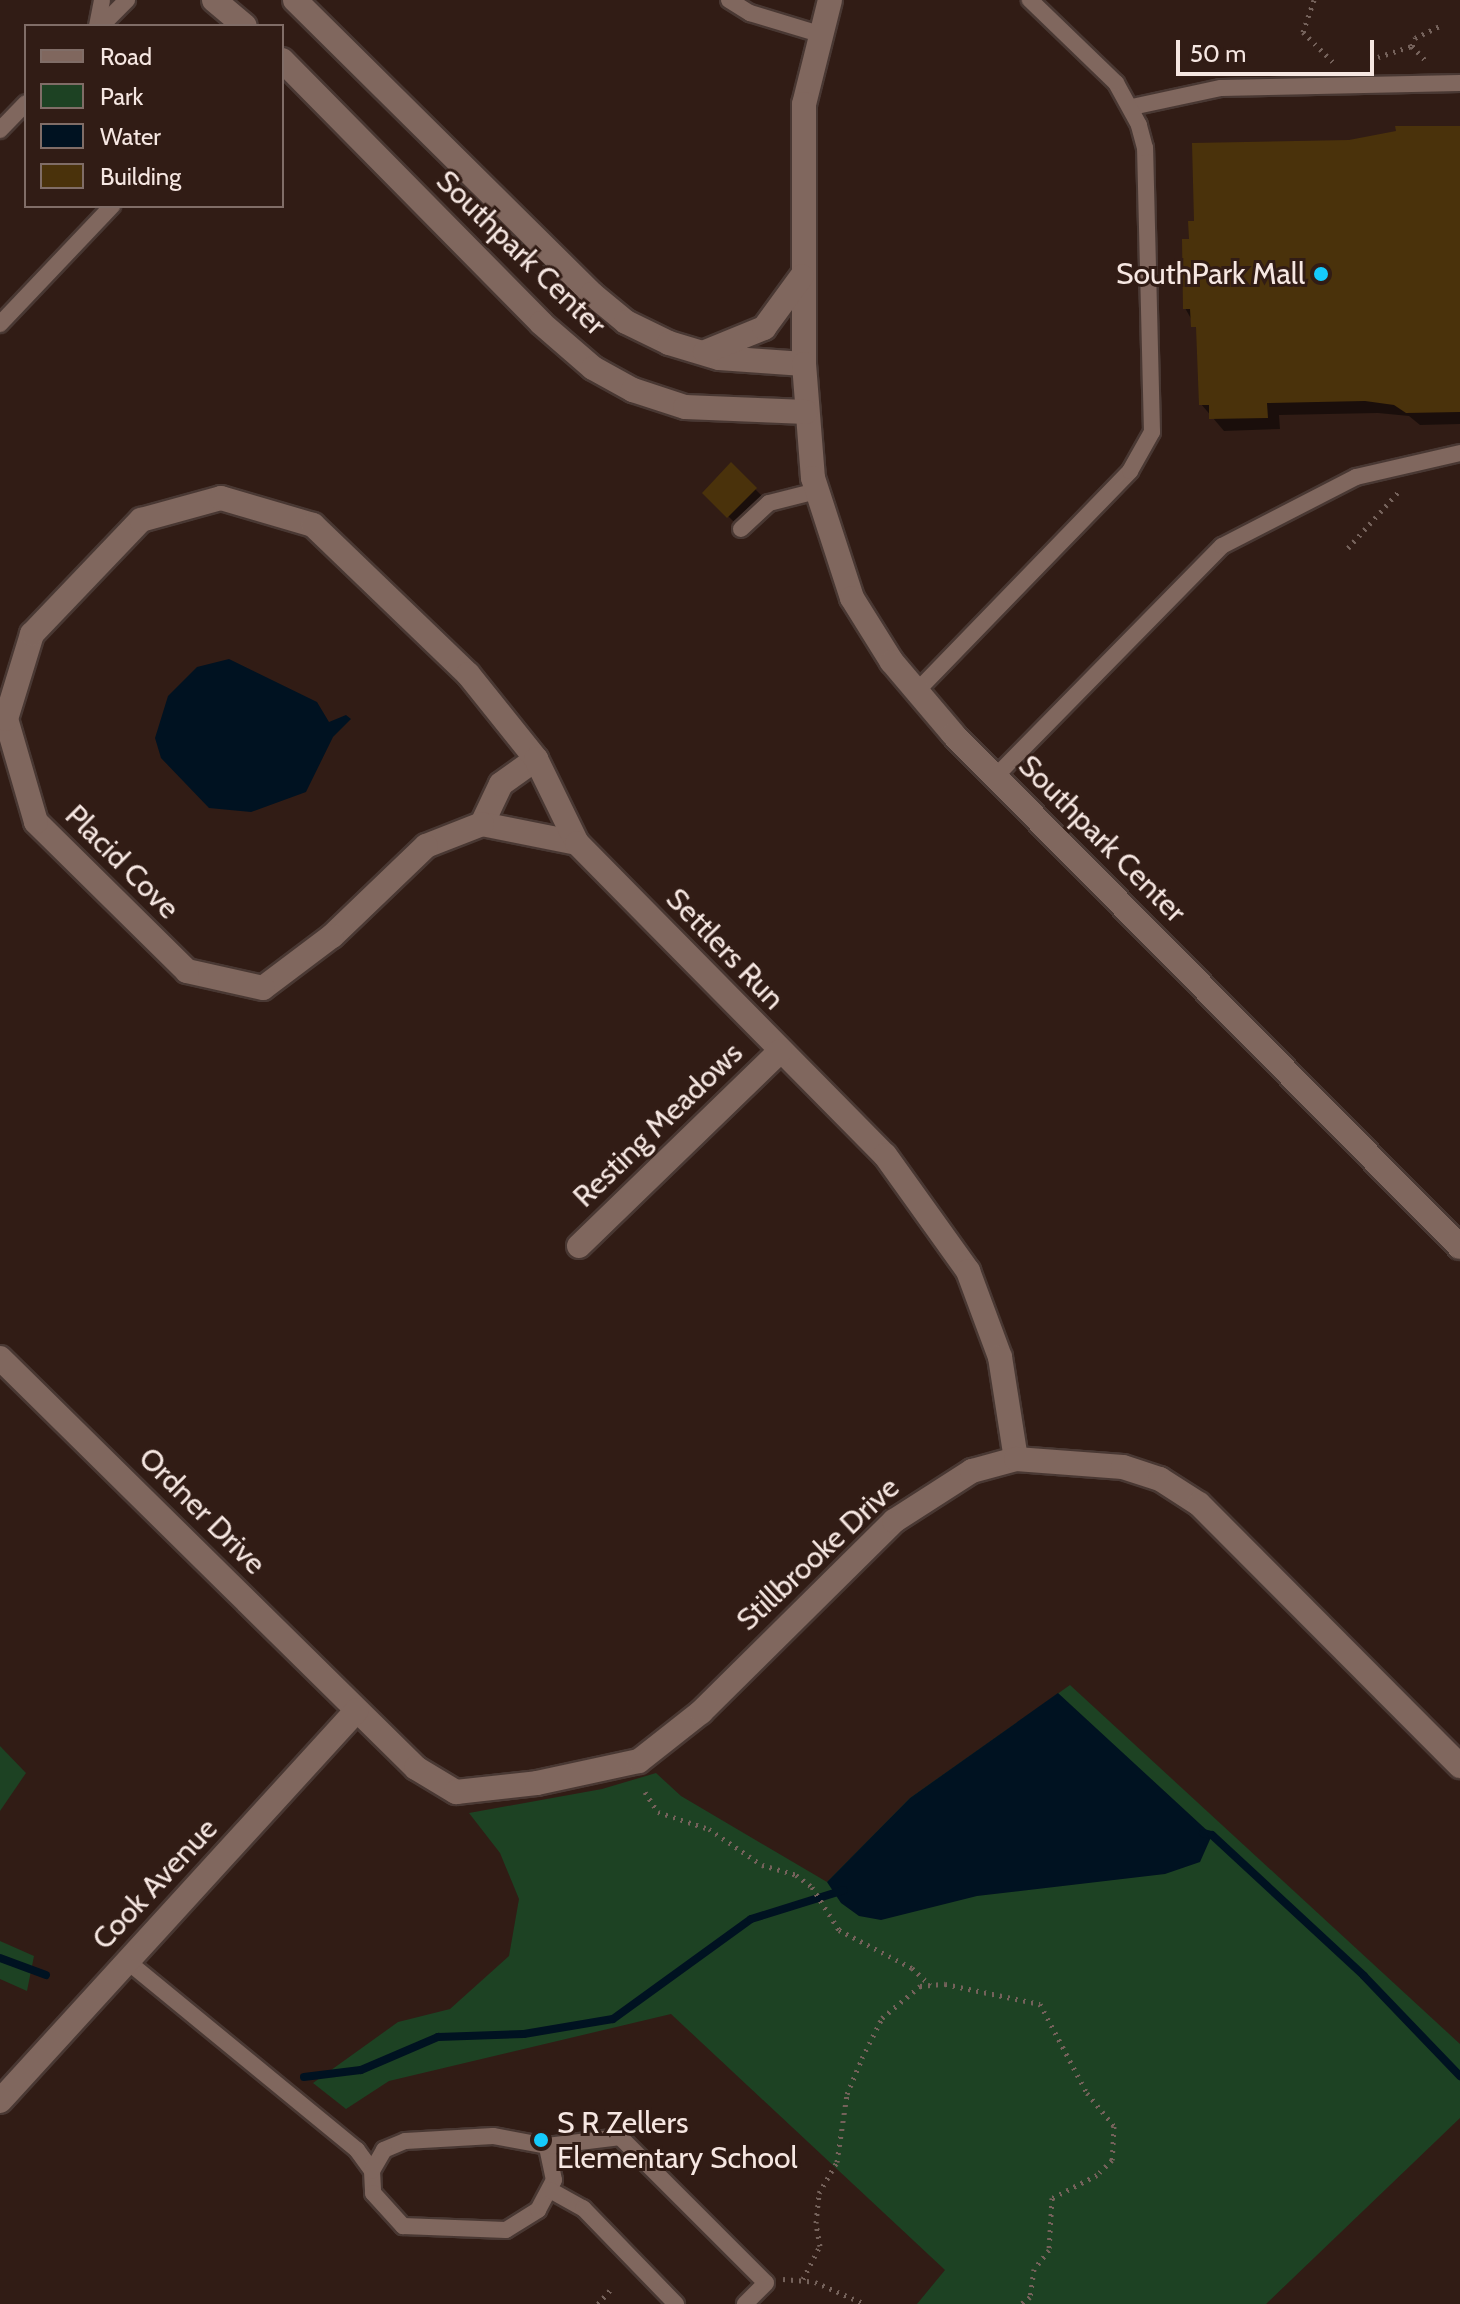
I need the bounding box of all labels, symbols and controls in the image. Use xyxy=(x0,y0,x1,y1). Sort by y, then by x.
legend xyxy=(24,24,284,208)
scale bar xyxy=(1180,24,1378,74)
text: 50 m xyxy=(1190,39,1246,68)
text: Road xyxy=(100,42,152,71)
text: Park xyxy=(100,82,143,111)
text: Water xyxy=(100,122,161,151)
text: Building xyxy=(100,162,181,191)
street label: Southpark Center xyxy=(429,163,613,343)
place label: SouthPark Mall xyxy=(1116,256,1305,292)
marker: SouthPark Mall xyxy=(1312,265,1330,283)
street label: Southpark Center xyxy=(1011,748,1193,930)
street label: Placid Cove xyxy=(58,798,186,926)
street label: Settlers Run xyxy=(658,881,792,1017)
street label: Resting Meadows xyxy=(566,1035,750,1215)
street label: Ordner Drive xyxy=(131,1440,273,1582)
street label: Stillbrooke Drive xyxy=(729,1470,907,1638)
street label: Cook Avenue xyxy=(85,1811,225,1957)
place label: S R Zellers Elementary School xyxy=(557,2105,797,2176)
marker: S R Zellers Elementary School xyxy=(532,2131,550,2149)

